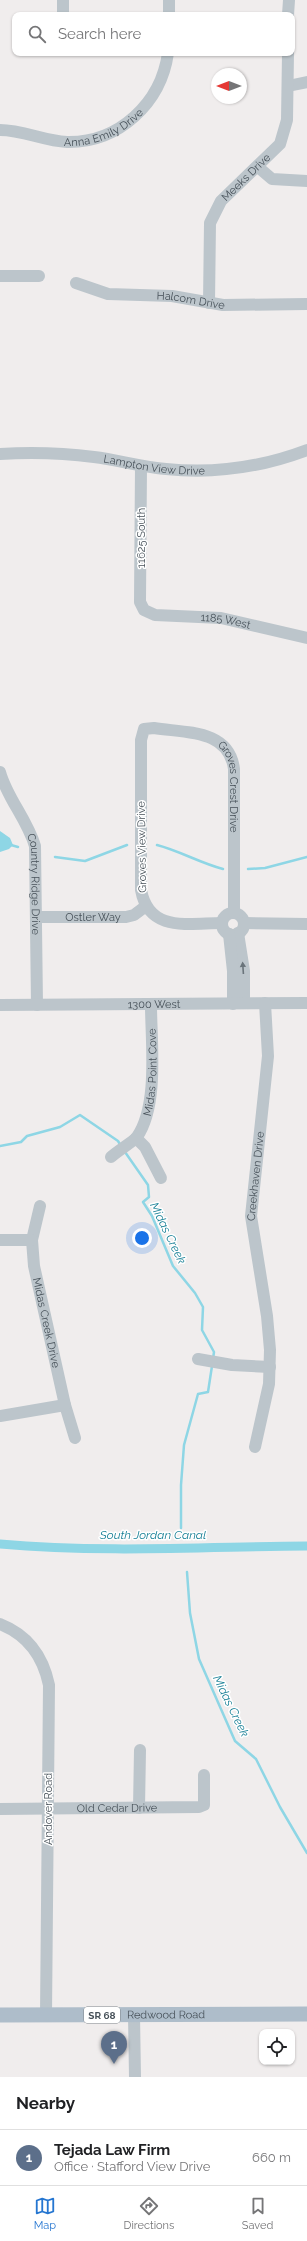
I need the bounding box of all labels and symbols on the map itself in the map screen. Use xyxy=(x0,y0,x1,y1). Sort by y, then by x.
north arrow xyxy=(211,68,247,104)
street label: Anna Emily Drive xyxy=(64,105,146,149)
street label: Meeks Drive xyxy=(219,150,273,204)
street label: Halcom Drive xyxy=(157,289,226,312)
street label: Lampton View Drive xyxy=(103,452,205,477)
street label: 11625 South xyxy=(135,508,148,568)
street label: 1185 West xyxy=(200,611,252,631)
street label: Groves Crest Drive xyxy=(216,738,241,833)
street label: Groves View Drive xyxy=(135,801,149,893)
street label: Country Ridge Drive xyxy=(25,831,43,935)
street label: Ostler Way xyxy=(65,911,121,924)
one-way arrow xyxy=(240,962,247,974)
street label: 1300 West xyxy=(128,997,181,1011)
street label: Midas Point Cove xyxy=(140,1028,159,1117)
street label: Creekhaven Drive xyxy=(244,1130,267,1222)
water label: Midas Creek xyxy=(147,1200,189,1267)
your location xyxy=(132,1228,152,1248)
street label: Midas Creek Drive xyxy=(30,1276,63,1370)
water label: South Jordan Canal xyxy=(99,1528,206,1542)
water label: Midas Creek xyxy=(210,1673,252,1740)
street label: Andover Road xyxy=(42,1773,55,1845)
street label: Old Cedar Drive xyxy=(77,1801,158,1815)
road number: SR 68 xyxy=(84,2007,120,2023)
street label: Redwood Road xyxy=(127,2008,205,2021)
pin: 1 xyxy=(101,2031,127,2064)

